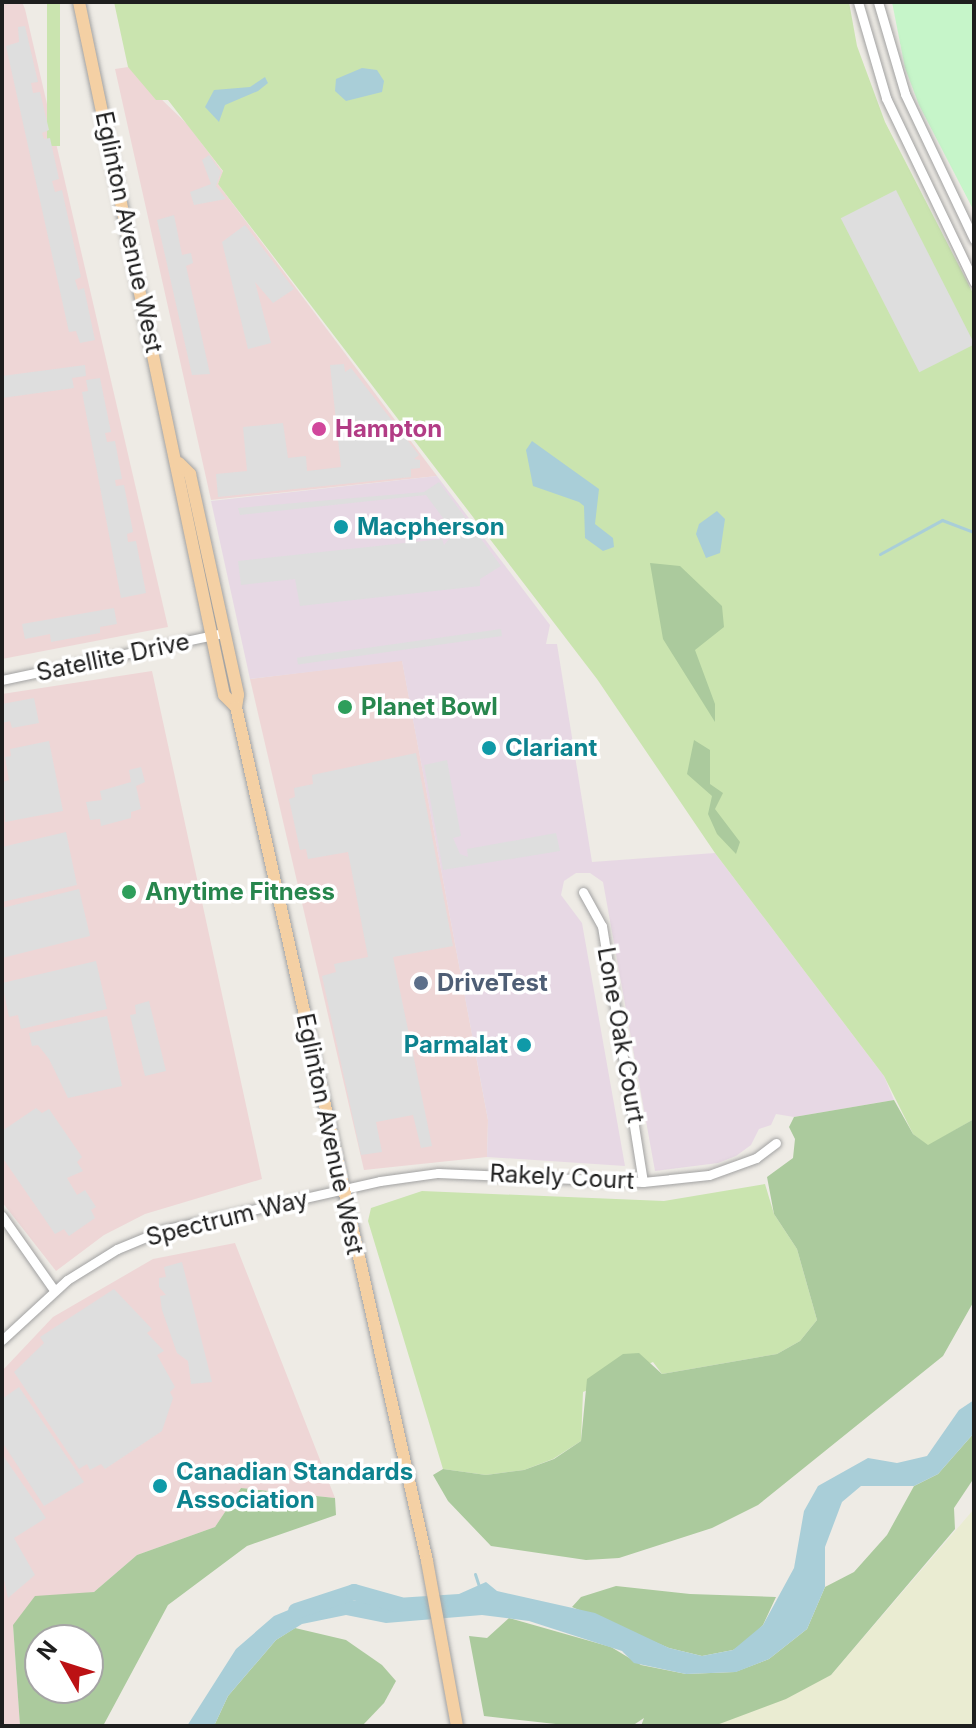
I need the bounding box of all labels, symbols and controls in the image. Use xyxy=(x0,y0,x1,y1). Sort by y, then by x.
street label: Eglinton Avenue West xyxy=(89,109,169,355)
place label: Hampton xyxy=(335,415,442,443)
marker: Hampton xyxy=(310,420,328,438)
place label: Macpherson xyxy=(357,513,505,541)
marker: Macpherson xyxy=(332,518,350,536)
street label: Satellite Drive xyxy=(34,627,192,687)
place label: Planet Bowl xyxy=(361,693,498,721)
marker: Planet Bowl xyxy=(336,698,354,716)
place label: Clariant xyxy=(505,734,597,762)
marker: Clariant xyxy=(480,739,498,757)
place label: Anytime Fitness xyxy=(145,878,335,906)
marker: Anytime Fitness xyxy=(120,883,138,901)
street label: Lone Oak Court xyxy=(591,945,651,1125)
place label: DriveTest xyxy=(437,969,548,997)
marker: DriveTest xyxy=(412,974,430,992)
street label: Eglinton Avenue West xyxy=(290,1011,370,1257)
place label: Parmalat xyxy=(404,1031,508,1059)
marker: Parmalat xyxy=(515,1036,533,1054)
street label: Rakely Court xyxy=(489,1159,635,1195)
street label: Spectrum Way xyxy=(143,1184,311,1252)
place label: Canadian Standards Association xyxy=(176,1458,413,1514)
marker: Canadian Standards Association xyxy=(151,1477,169,1495)
north arrow xyxy=(24,1624,104,1704)
text: N xyxy=(32,1635,62,1665)

